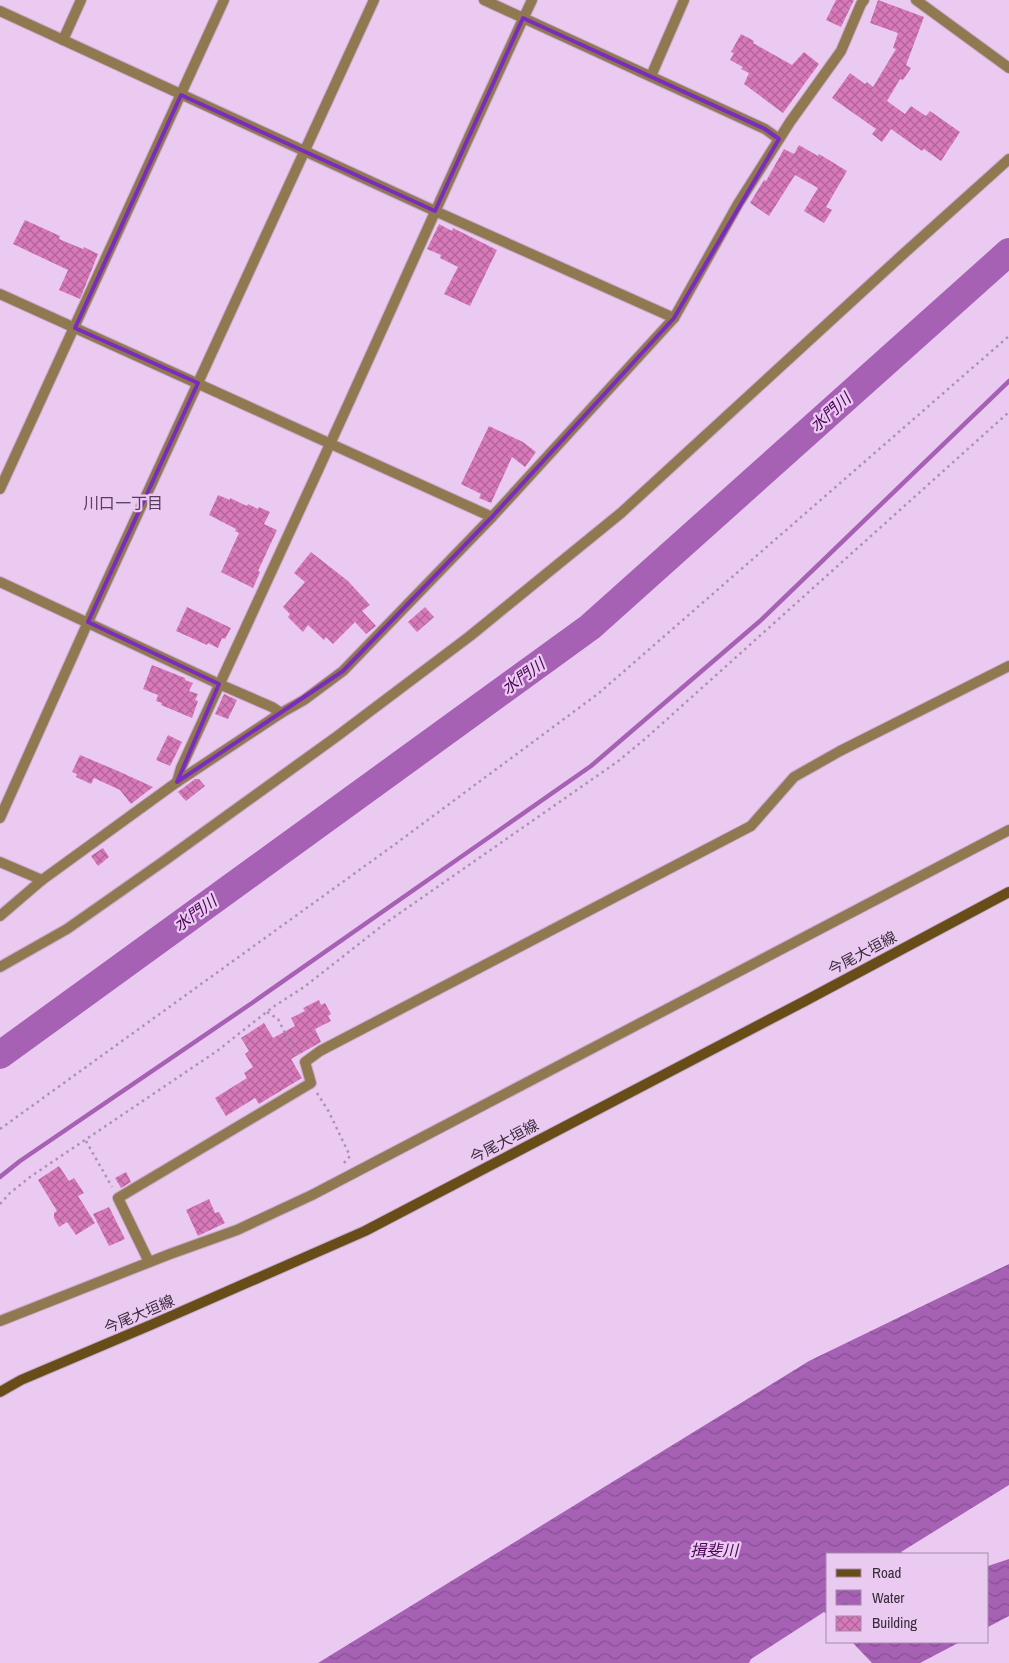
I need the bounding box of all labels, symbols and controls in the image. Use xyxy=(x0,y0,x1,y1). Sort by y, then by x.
water label: 水門川 xyxy=(805,386,857,436)
district label: 川口一丁目 xyxy=(83,492,163,514)
water label: 水門川 xyxy=(497,652,550,699)
water label: 水門川 xyxy=(169,889,222,936)
street label: 今尾大垣線 xyxy=(824,926,900,980)
street label: 今尾大垣線 xyxy=(466,1114,542,1168)
street label: 今尾大垣線 xyxy=(100,1290,178,1338)
water label: 揖斐川 xyxy=(690,1539,740,1561)
legend xyxy=(826,1553,989,1643)
text: Road xyxy=(872,1562,901,1583)
text: Water xyxy=(872,1587,904,1608)
text: Building xyxy=(872,1612,917,1633)

